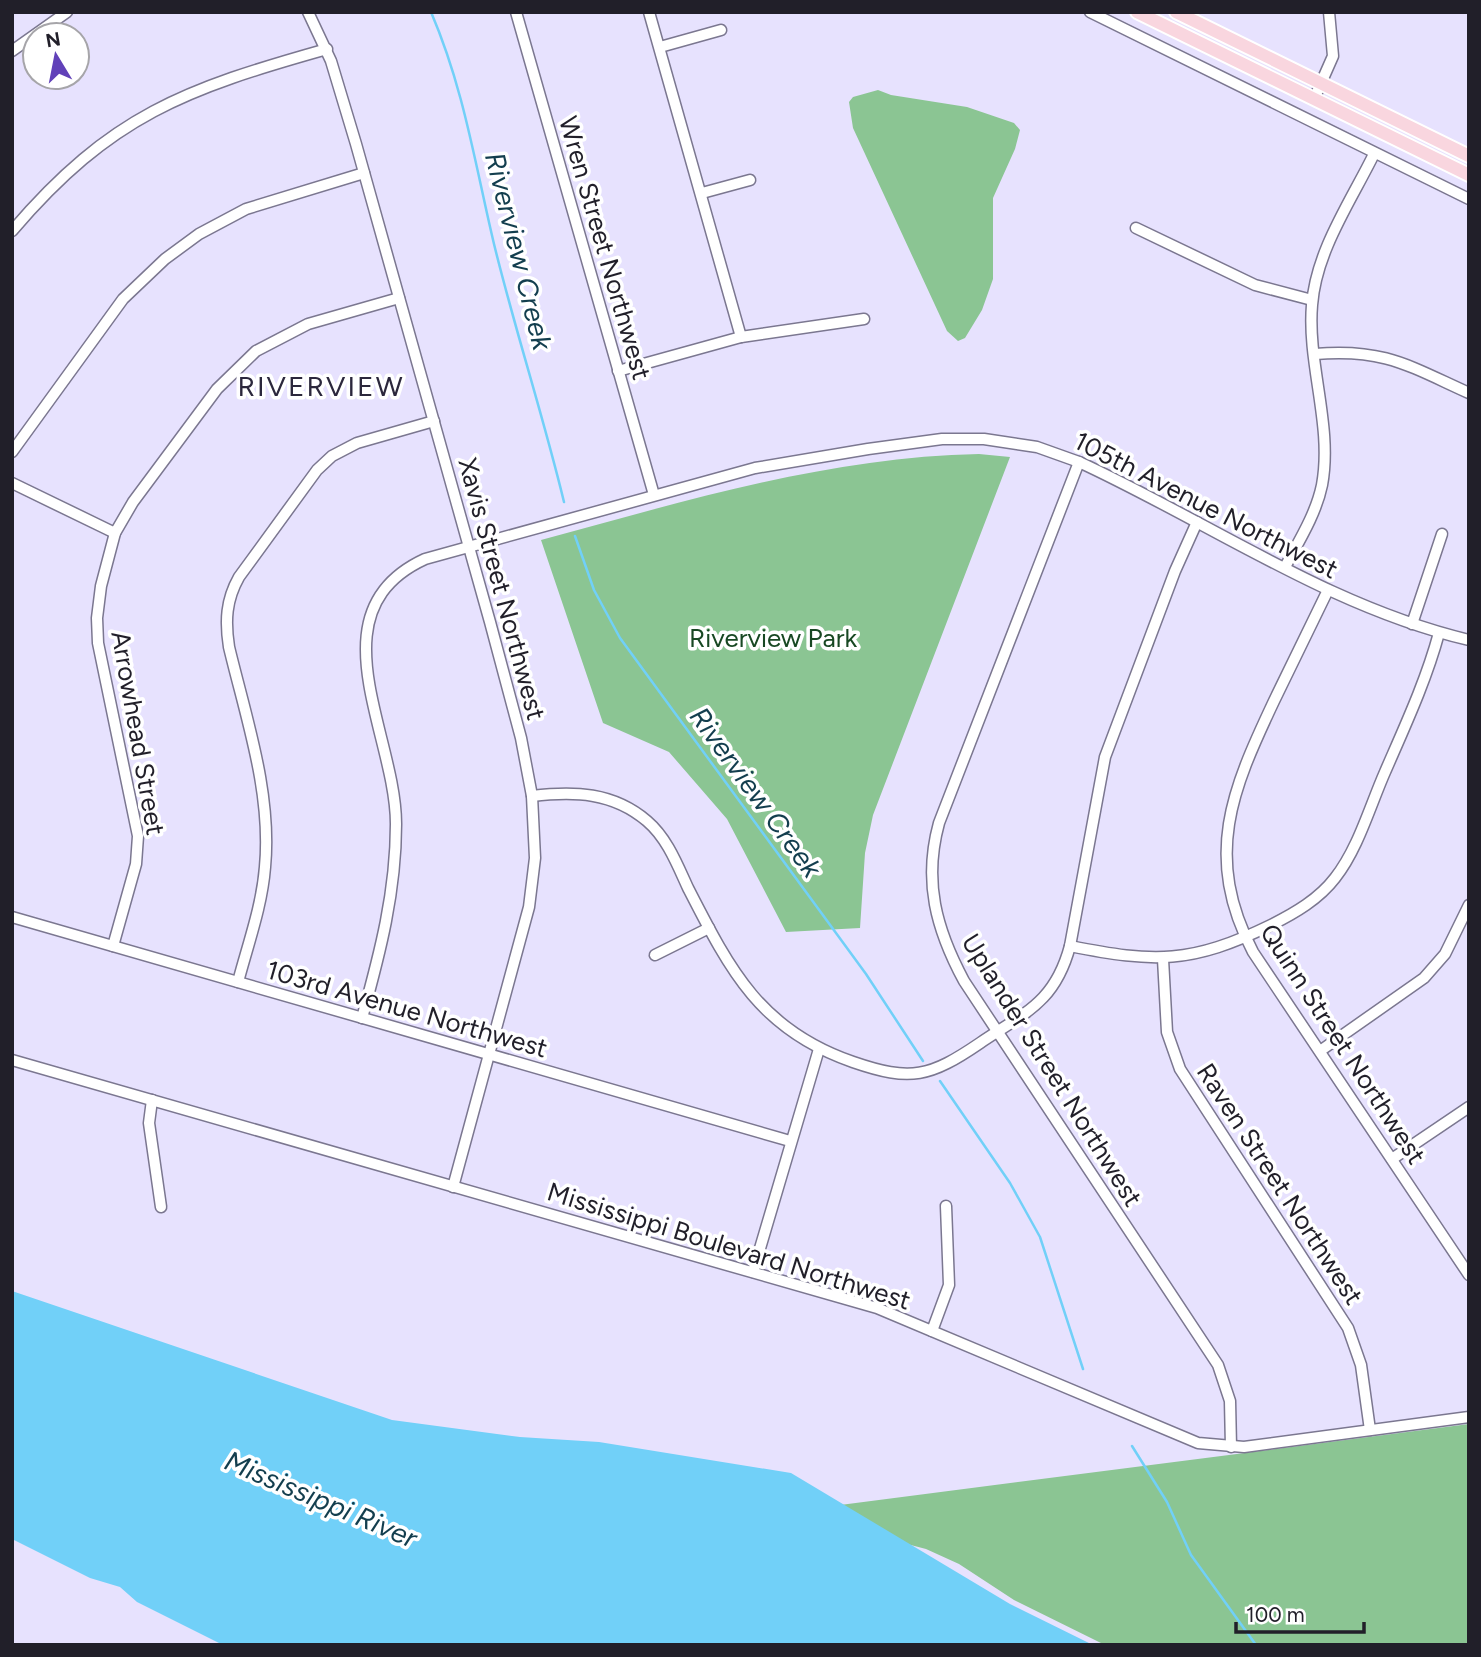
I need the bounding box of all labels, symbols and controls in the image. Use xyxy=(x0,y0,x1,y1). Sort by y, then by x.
north arrow xyxy=(21,21,91,91)
text: N xyxy=(44,27,62,52)
street label: Wren Street Northwest xyxy=(552,113,658,383)
water label: Riverview Creek xyxy=(478,149,560,355)
district label: RIVERVIEW xyxy=(237,369,405,403)
street label: 105th Avenue Northwest xyxy=(1069,425,1343,586)
street label: Xavis Street Northwest xyxy=(452,454,552,724)
park label: Riverview Park xyxy=(689,622,857,654)
street label: Arrowhead Street xyxy=(104,628,172,838)
water label: Riverview Creek xyxy=(683,700,830,885)
street label: Quinn Street Northwest xyxy=(1253,918,1433,1170)
street label: Uplander Street Northwest xyxy=(955,928,1149,1212)
street label: 103rd Avenue Northwest xyxy=(263,954,551,1064)
street label: Raven Street Northwest xyxy=(1190,1057,1370,1311)
street label: Mississippi Boulevard Northwest xyxy=(544,1175,915,1317)
water label: Mississippi River xyxy=(220,1443,424,1555)
scale bar xyxy=(1236,1590,1364,1634)
text: 100 m xyxy=(1246,1602,1305,1627)

